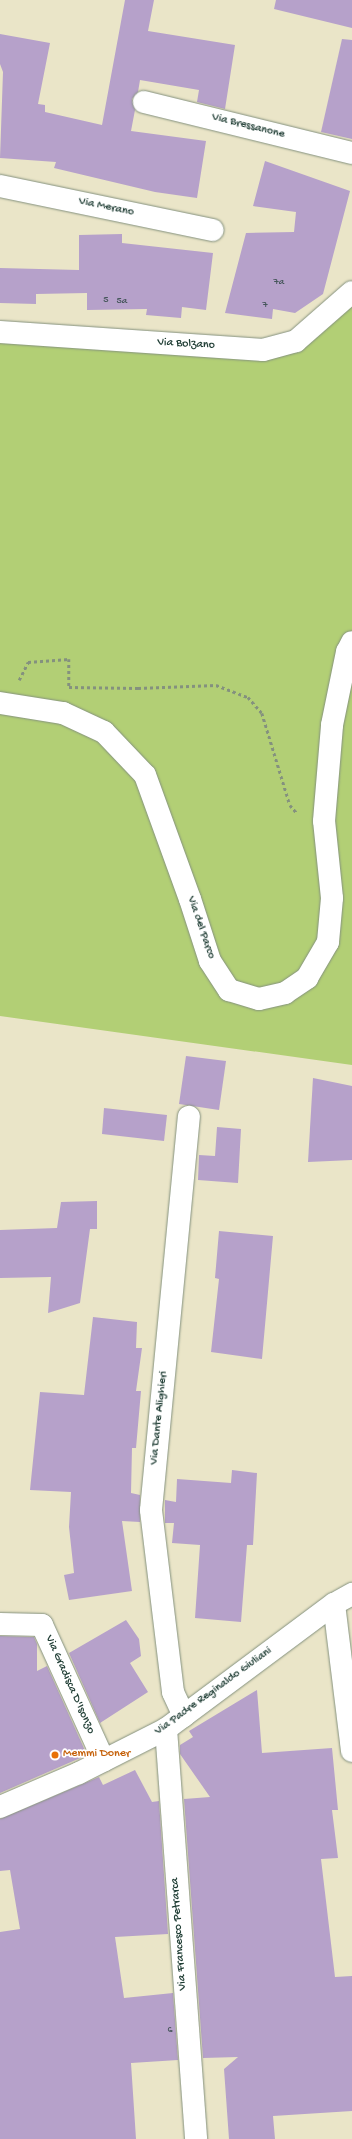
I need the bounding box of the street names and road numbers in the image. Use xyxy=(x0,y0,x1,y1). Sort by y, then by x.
street label: Via Bressanone xyxy=(210,111,286,143)
street label: Via Merano xyxy=(77,195,135,221)
street label: Via Bolzano xyxy=(157,336,215,354)
street label: Via del Parco xyxy=(183,895,217,961)
street label: Via Dante Alighieri xyxy=(148,1370,172,1466)
street label: Via Gradisca D'Isonzo xyxy=(41,1633,97,1737)
street label: Via Padre Reginaldo Giuliani xyxy=(153,1645,275,1739)
street label: Via Francesco Petrarca xyxy=(169,1877,191,1991)

